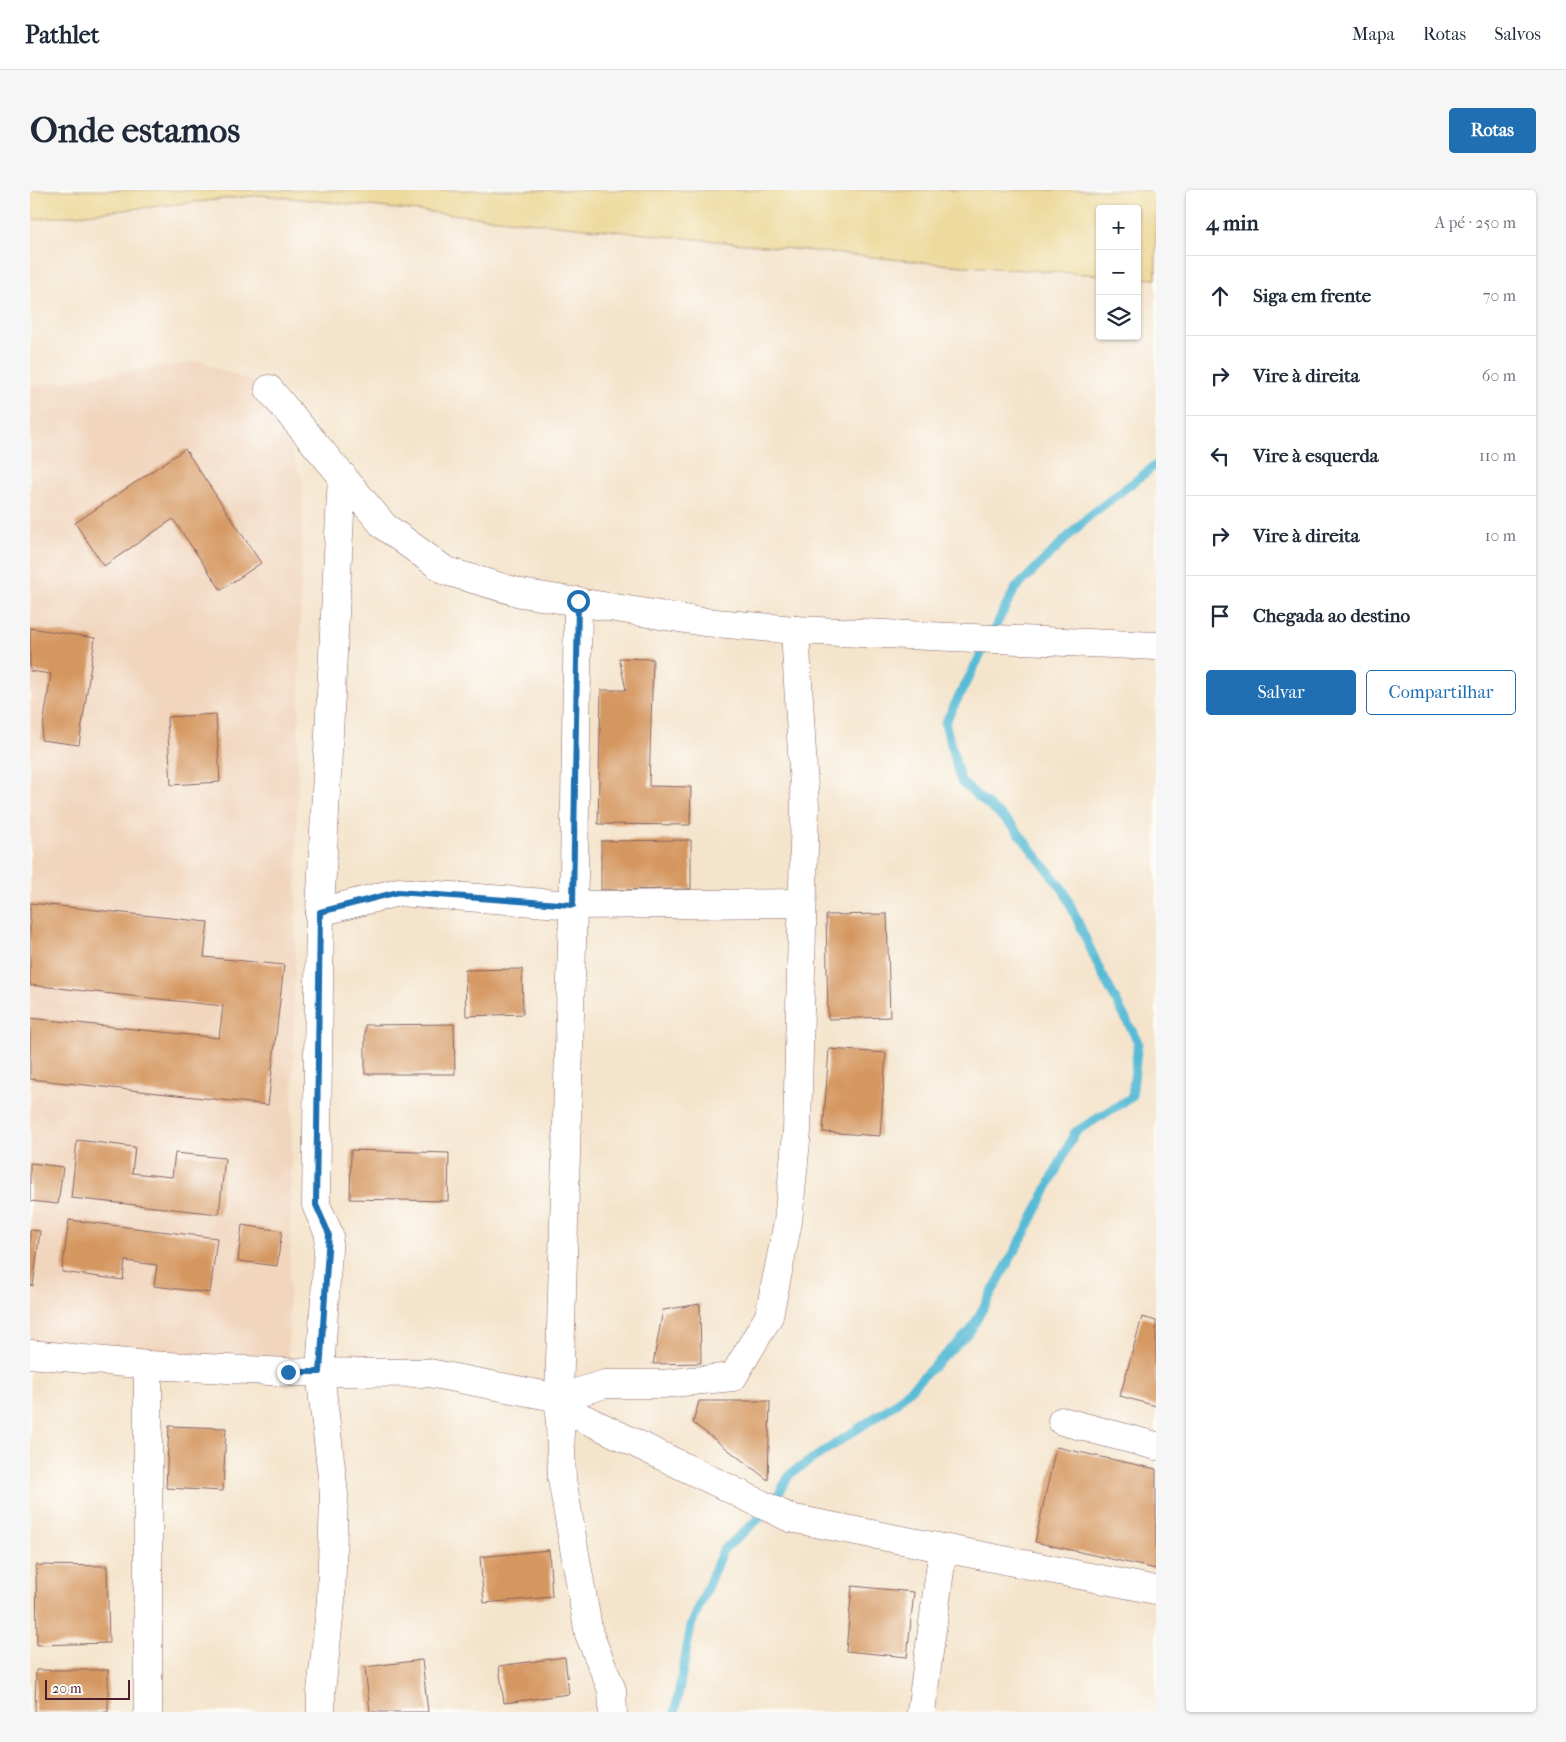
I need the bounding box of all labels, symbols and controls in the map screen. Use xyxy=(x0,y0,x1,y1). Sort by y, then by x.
text: Pathlet xyxy=(25,21,99,49)
text: Mapa xyxy=(1352,24,1395,45)
text: Rotas xyxy=(1423,24,1466,45)
text: Salvos xyxy=(1494,24,1541,45)
button: Rotas xyxy=(1449,108,1536,153)
text: Onde estamos xyxy=(30,110,240,151)
map controls xyxy=(1096,205,1141,340)
button: + xyxy=(1096,205,1141,250)
text: 4 min xyxy=(1206,211,1259,235)
text: A pé · 250 m xyxy=(1435,213,1516,232)
button: − xyxy=(1096,250,1141,295)
icon: ahead xyxy=(1206,282,1234,310)
text: Siga em frente xyxy=(1253,285,1371,307)
text: 70 m xyxy=(1483,286,1516,305)
button: layers xyxy=(1096,295,1141,340)
icon: right xyxy=(1206,362,1234,390)
text: Vire à direita xyxy=(1253,365,1360,387)
text: 60 m xyxy=(1482,366,1516,385)
icon: left xyxy=(1206,442,1234,470)
text: Vire à esquerda xyxy=(1253,445,1379,467)
text: 110 m xyxy=(1479,446,1516,465)
icon: right xyxy=(1206,522,1234,550)
text: Vire à direita xyxy=(1253,525,1360,547)
text: 10 m xyxy=(1485,526,1516,545)
route start xyxy=(567,590,590,613)
icon: arrive xyxy=(1206,602,1234,630)
text: Chegada ao destino xyxy=(1253,605,1410,627)
button: Salvar xyxy=(1206,670,1356,715)
button: Compartilhar xyxy=(1366,670,1516,715)
route end xyxy=(277,1361,300,1384)
scale bar xyxy=(45,1677,130,1700)
text: 20 m xyxy=(52,1680,82,1697)

